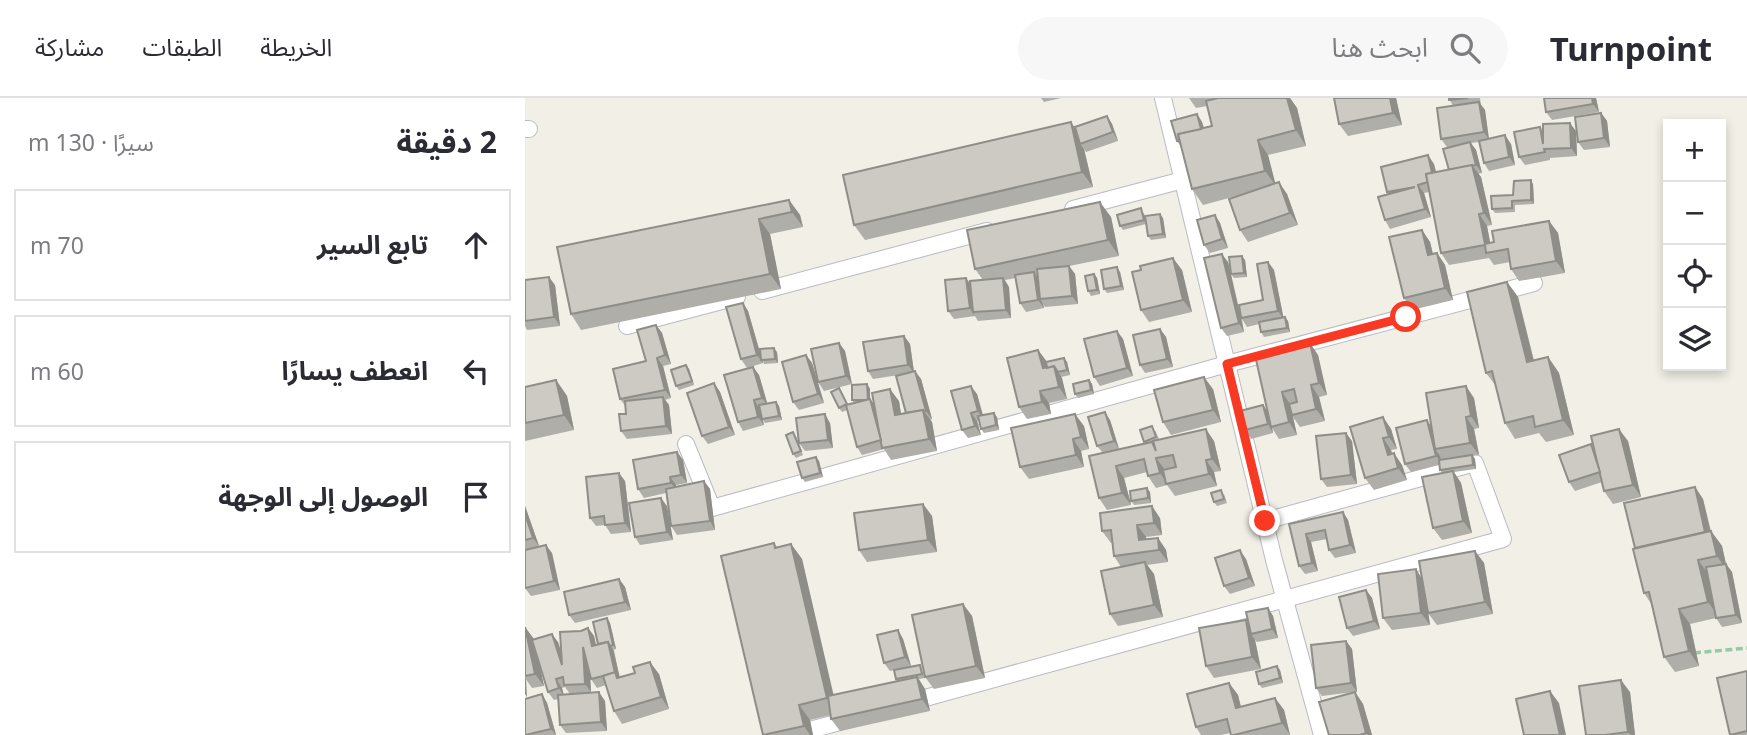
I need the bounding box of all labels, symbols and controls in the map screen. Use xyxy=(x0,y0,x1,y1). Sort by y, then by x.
search box xyxy=(1018,17,1508,80)
text: Turnpoint xyxy=(1550,26,1712,71)
text: ابحث هنا xyxy=(1331,29,1428,65)
icon: search xyxy=(1446,29,1484,67)
text: مشاركة xyxy=(35,30,104,63)
text: الطبقات xyxy=(142,30,222,63)
text: الخريطة xyxy=(260,30,332,63)
map controls xyxy=(1663,119,1726,371)
button: + xyxy=(1663,119,1726,182)
text: 2 دقيقة xyxy=(397,121,497,162)
text: سيرًا · 130 m xyxy=(28,126,154,158)
button: − xyxy=(1663,182,1726,245)
text: تابع السير xyxy=(317,226,428,262)
icon: ahead xyxy=(457,226,495,264)
text: 70 m xyxy=(30,229,84,261)
button: locate xyxy=(1663,245,1726,308)
route start xyxy=(1390,301,1421,332)
button: layers xyxy=(1663,308,1726,371)
text: انعطف يسارًا xyxy=(282,352,428,388)
icon: left xyxy=(457,352,495,390)
text: 60 m xyxy=(30,355,84,387)
text: الوصول إلى الوجهة xyxy=(218,478,428,514)
icon: arrive xyxy=(457,478,495,516)
route end xyxy=(1249,505,1280,536)

